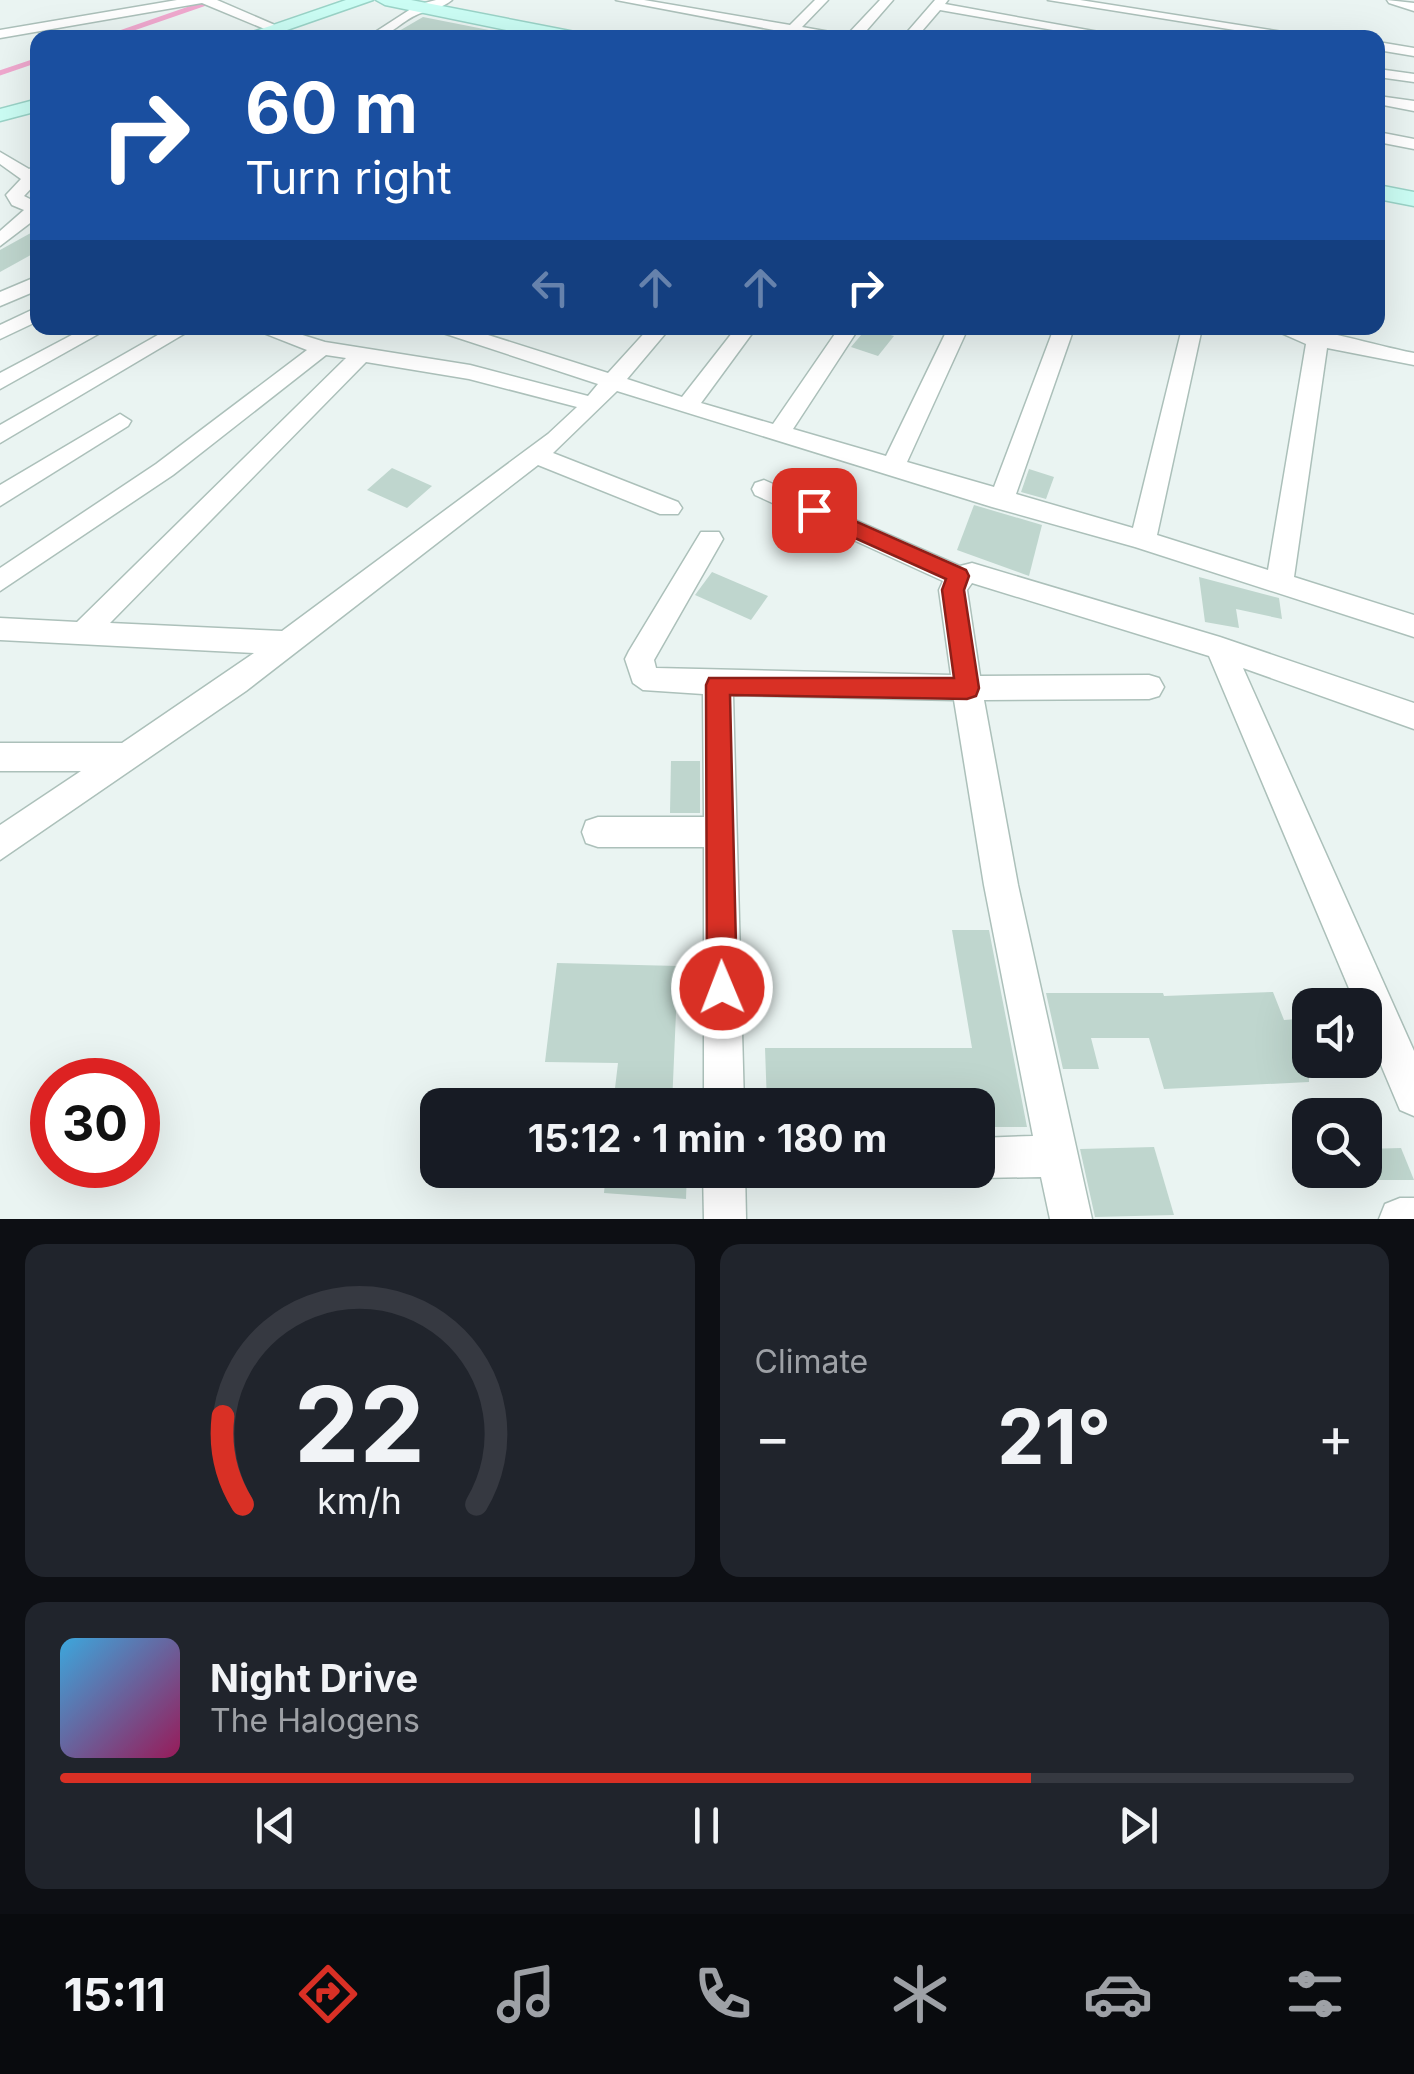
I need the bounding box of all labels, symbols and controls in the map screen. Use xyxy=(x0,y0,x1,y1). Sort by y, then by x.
text: 60 m xyxy=(245,65,418,150)
icon: right xyxy=(80,70,210,200)
text: Turn right xyxy=(245,150,452,205)
icon: left xyxy=(523,260,578,315)
icon: ahead xyxy=(628,260,683,315)
icon: ahead xyxy=(733,260,788,315)
icon: right xyxy=(838,260,893,315)
pin xyxy=(772,468,857,553)
icon: arrive xyxy=(787,483,842,538)
position arrow xyxy=(670,936,774,1040)
map controls xyxy=(1292,988,1382,1188)
button: sound xyxy=(1292,988,1382,1078)
speed limit sign: 30 xyxy=(30,1058,160,1188)
button: search xyxy=(1292,1098,1382,1188)
text: 15:12 · 1 min · 180 m xyxy=(528,1115,887,1161)
text: Climate xyxy=(755,1342,868,1381)
text: 22 xyxy=(294,1361,425,1487)
text: 21° xyxy=(997,1391,1111,1482)
text: − xyxy=(755,1404,791,1470)
text: + xyxy=(1318,1404,1354,1470)
text: km/h xyxy=(317,1479,402,1523)
text: Night Drive xyxy=(210,1655,418,1701)
text: The Halogens xyxy=(210,1701,420,1740)
icon: previous xyxy=(248,1798,303,1853)
icon: pause xyxy=(679,1798,734,1853)
icon: next xyxy=(1111,1798,1166,1853)
icon: directions xyxy=(293,1959,363,2029)
icon: music xyxy=(491,1959,561,2029)
icon: phone xyxy=(688,1959,758,2029)
icon: climate xyxy=(885,1959,955,2029)
icon: car xyxy=(1083,1959,1153,2029)
icon: filters xyxy=(1280,1959,1350,2029)
text: 15:11 xyxy=(64,1967,166,2022)

